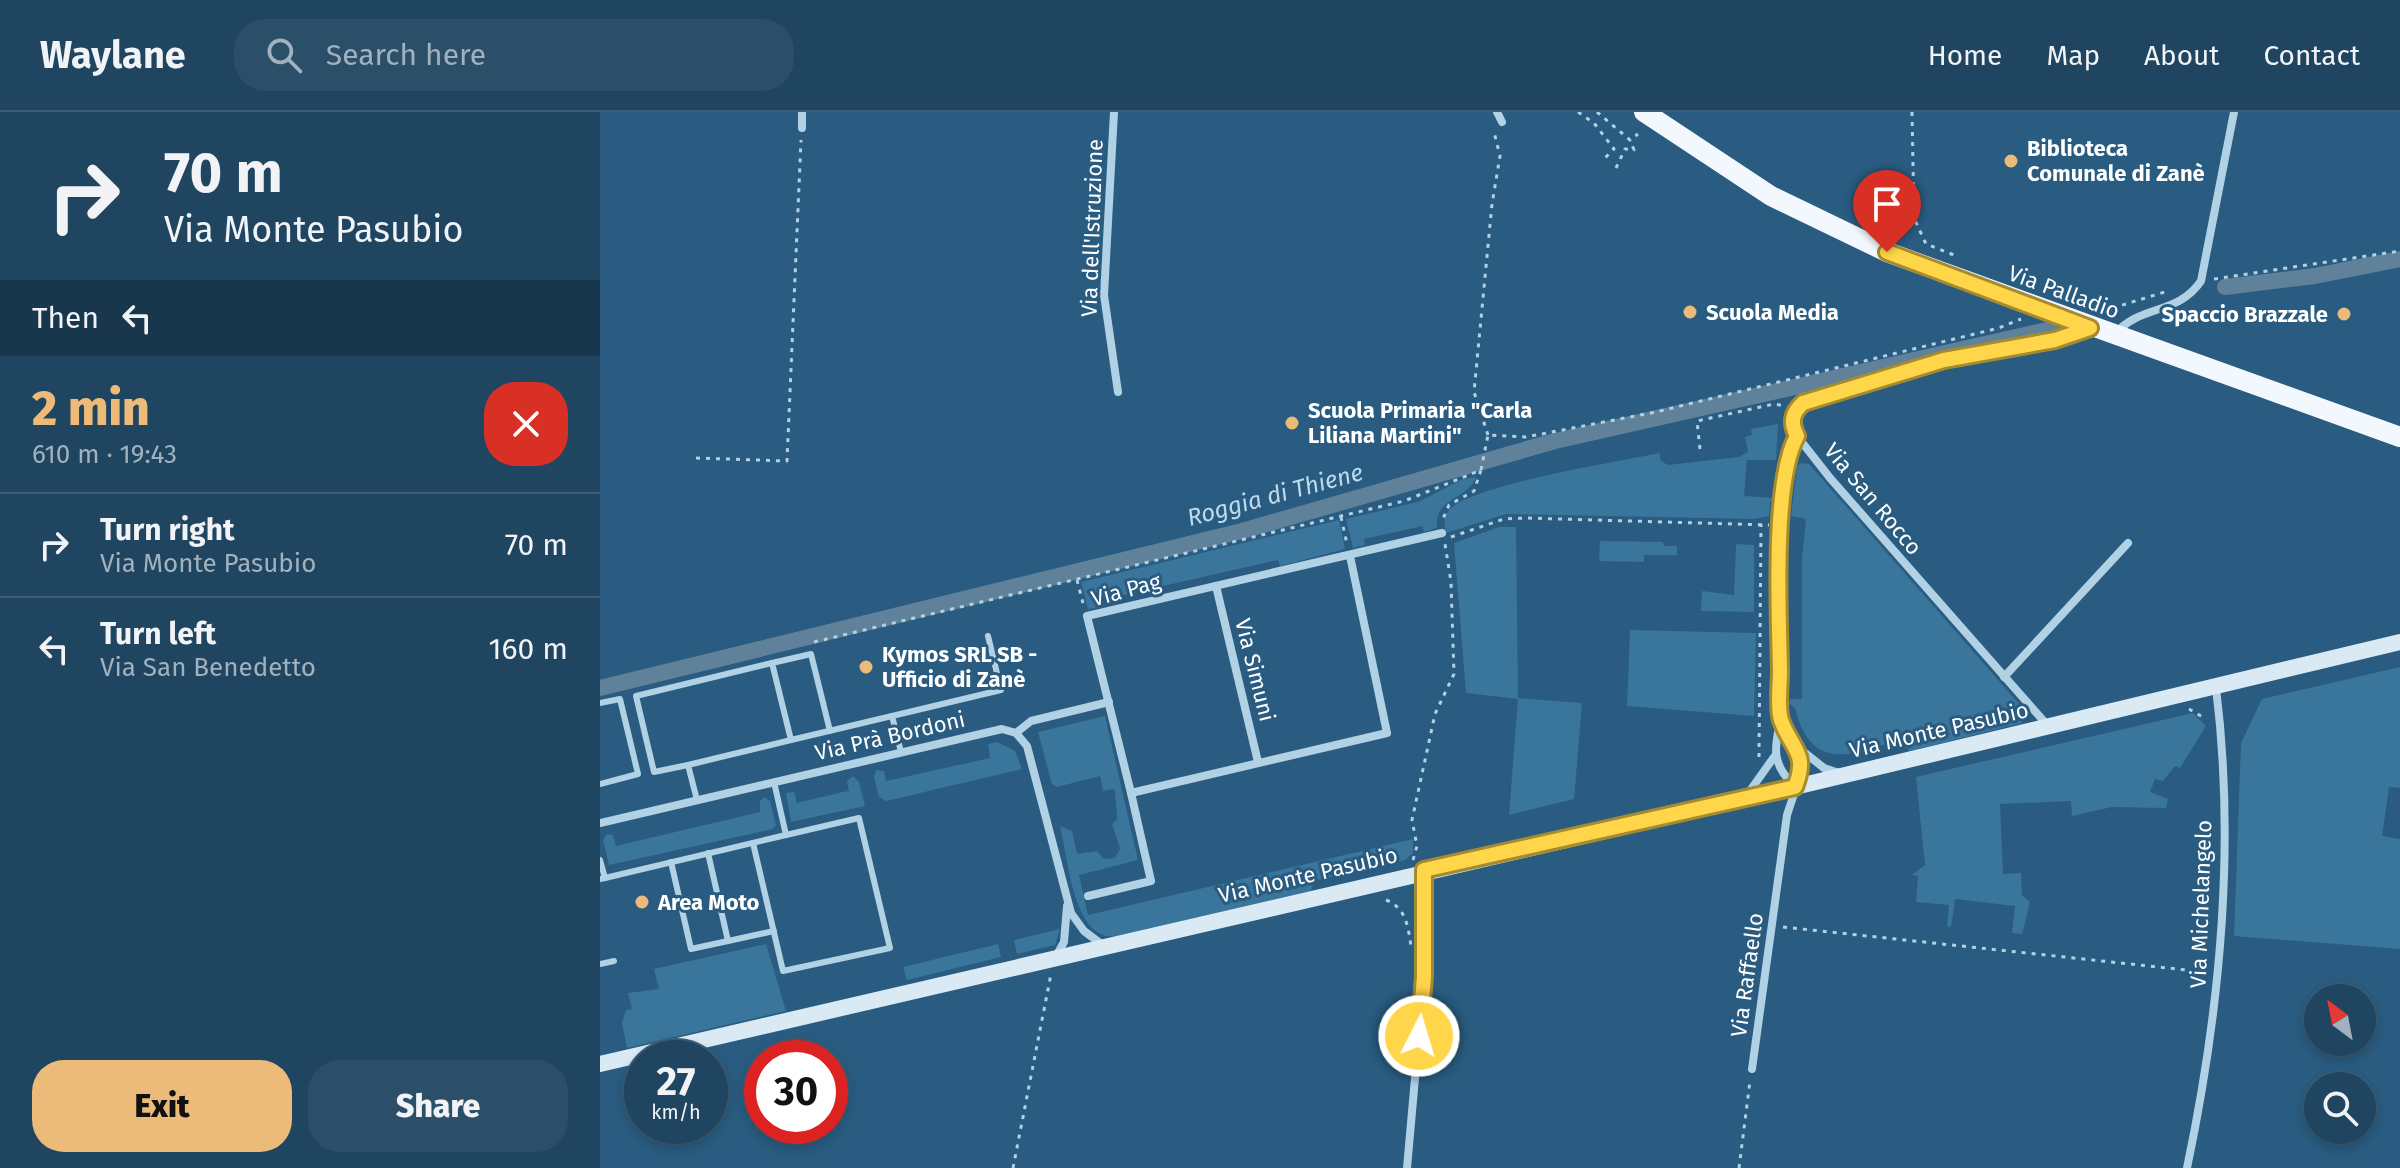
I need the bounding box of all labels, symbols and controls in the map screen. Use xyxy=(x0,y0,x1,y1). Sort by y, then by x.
search box xyxy=(234,19,794,91)
text: Waylane xyxy=(40,32,186,78)
icon: search xyxy=(262,33,306,77)
text: Search here xyxy=(326,37,486,73)
text: Home xyxy=(1928,39,2002,72)
text: Map xyxy=(2046,39,2100,72)
text: About xyxy=(2144,39,2219,72)
text: Contact xyxy=(2263,39,2360,72)
place label: Biblioteca Comunale di Zanè xyxy=(2027,135,2205,187)
street label: Via dell'Istruzione xyxy=(1075,138,1109,318)
text: 70 m xyxy=(164,140,283,207)
icon: right xyxy=(32,144,136,248)
marker: Biblioteca Comunale di Zanè xyxy=(2002,152,2020,170)
pin xyxy=(1853,170,1921,252)
icon: arrive xyxy=(1865,182,1909,226)
text: Via Monte Pasubio xyxy=(164,208,464,252)
street label: Via Palladio xyxy=(2005,259,2123,325)
icon: left xyxy=(115,296,159,340)
place label: Scuola Media xyxy=(1706,299,1839,326)
text: Then xyxy=(32,300,99,336)
place label: Spaccio Brazzale xyxy=(2162,301,2328,328)
marker: Scuola Media xyxy=(1681,303,1699,321)
marker: Spaccio Brazzale xyxy=(2335,305,2353,323)
text: 2 min xyxy=(32,380,150,438)
button: close xyxy=(484,382,568,466)
place label: Scuola Primaria "Carla Liliana Martini" xyxy=(1308,397,1532,449)
marker: Scuola Primaria "Carla Liliana Martini" xyxy=(1283,414,1301,432)
street label: Via San Rocco xyxy=(1818,438,1928,560)
text: 610 m · 19:43 xyxy=(32,439,177,470)
water label: Roggia di Thiene xyxy=(1184,458,1366,532)
text: Turn right xyxy=(100,512,235,548)
icon: right xyxy=(32,523,76,567)
text: 70 m xyxy=(505,527,568,563)
text: Via Monte Pasubio xyxy=(100,548,316,579)
street label: Via Pag xyxy=(1088,568,1164,612)
text: Turn left xyxy=(100,616,216,652)
street label: Via Simuni xyxy=(1229,616,1281,724)
icon: left xyxy=(32,627,76,671)
text: 160 m xyxy=(489,631,568,667)
place label: Kymos SRL SB - Ufficio di Zanè xyxy=(882,641,1037,693)
text: Via San Benedetto xyxy=(100,652,316,683)
marker: Kymos SRL SB - Ufficio di Zanè xyxy=(857,658,875,676)
street label: Via Monte Pasubio xyxy=(1847,696,2031,764)
street label: Via Prà Bordoni xyxy=(812,706,968,766)
street label: Via Michelangelo xyxy=(2185,819,2217,989)
street label: Via Monte Pasubio xyxy=(1216,841,1400,909)
place label: Area Moto xyxy=(657,889,760,916)
marker: Area Moto xyxy=(633,893,651,911)
street label: Via Raffaello xyxy=(1725,911,1769,1039)
north arrow xyxy=(2304,984,2376,1056)
map controls xyxy=(2304,984,2376,1144)
position arrow xyxy=(1377,994,1461,1078)
speed limit sign: 30 xyxy=(744,1040,848,1144)
text: 27 xyxy=(657,1058,696,1106)
button: Exit xyxy=(32,1060,292,1152)
button: Share xyxy=(308,1060,568,1152)
button: search xyxy=(2304,1072,2376,1144)
text: km/h xyxy=(651,1100,701,1124)

